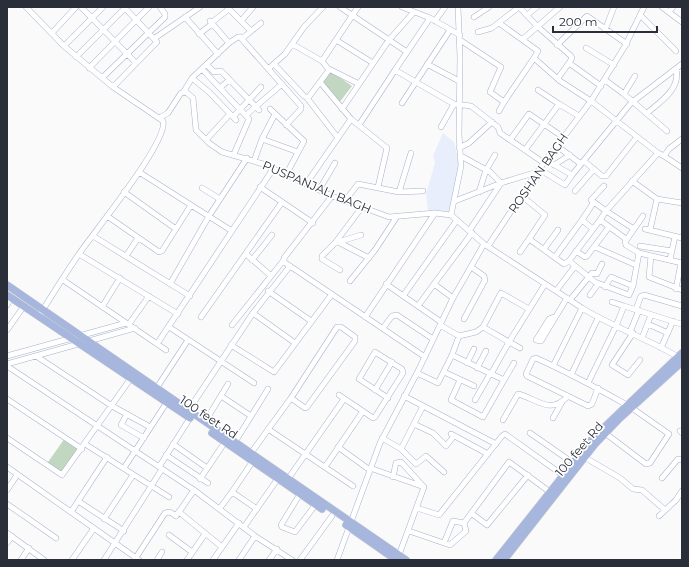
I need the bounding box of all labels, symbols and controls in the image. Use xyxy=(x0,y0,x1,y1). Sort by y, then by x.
scale bar xyxy=(553,8,657,34)
text: 200 m xyxy=(559,14,598,29)
street label: ROSHAN BAGH xyxy=(505,130,571,216)
street label: PUSPANJALI BAGH xyxy=(260,157,374,217)
street label: 100 feet Rd xyxy=(177,392,241,442)
street label: 100 feet Rd xyxy=(552,419,606,479)

